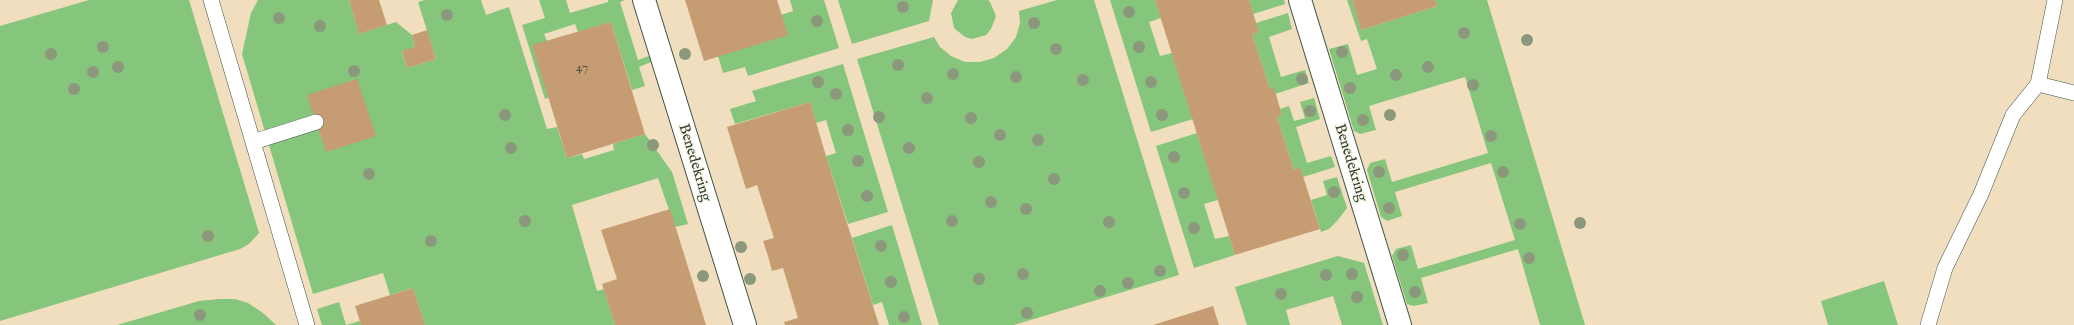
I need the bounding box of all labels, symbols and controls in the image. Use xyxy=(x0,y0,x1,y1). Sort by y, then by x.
house number: 47 xyxy=(576,60,588,76)
street label: Benedekring xyxy=(674,122,714,204)
street label: Benedekring xyxy=(1330,122,1370,204)

